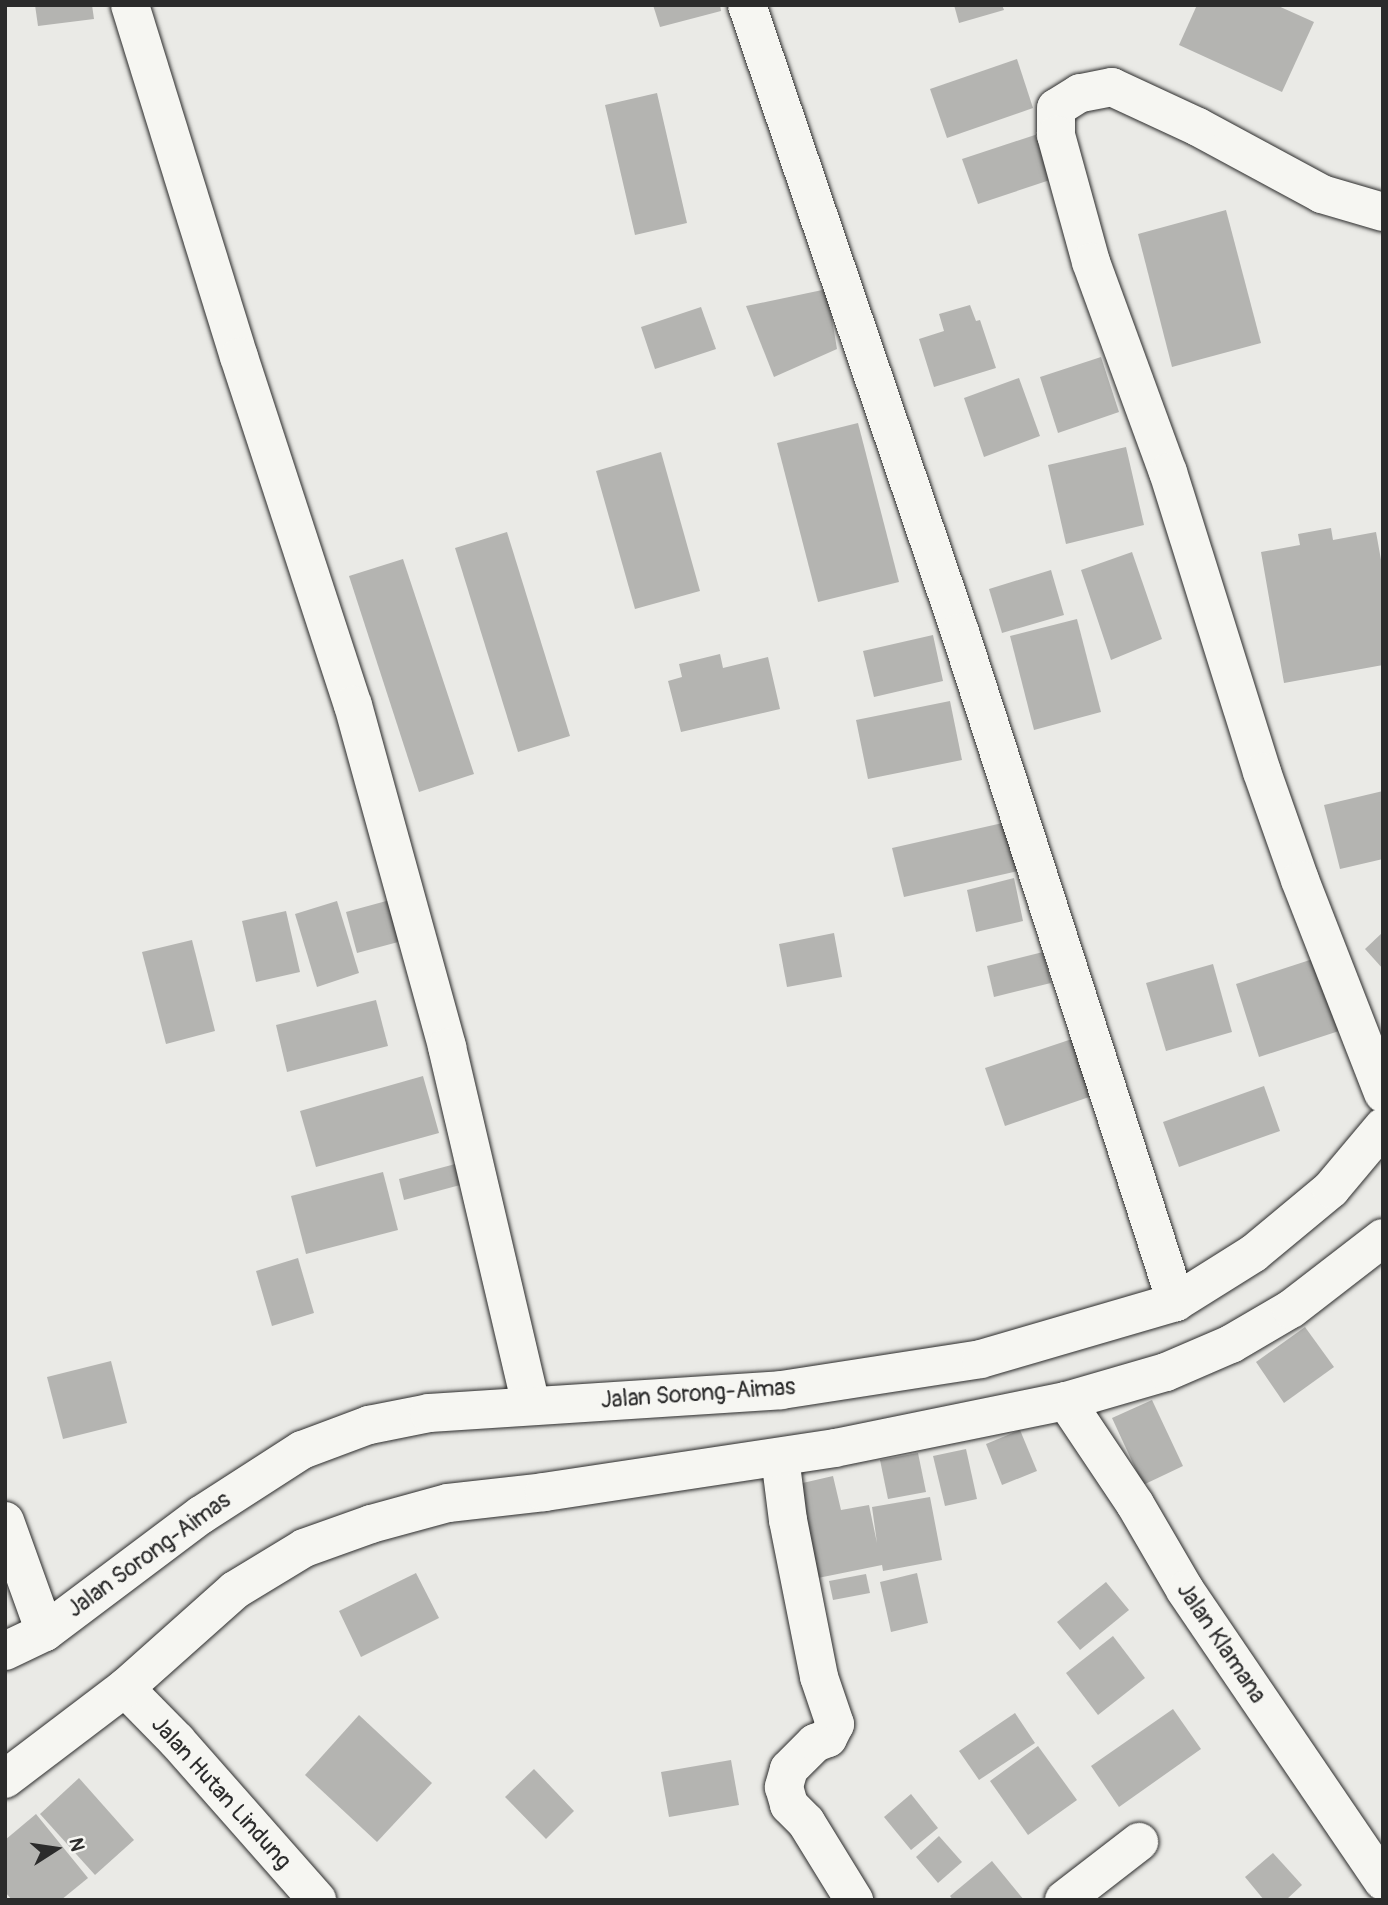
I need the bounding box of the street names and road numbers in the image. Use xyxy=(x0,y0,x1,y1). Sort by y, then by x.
street label: Jalan Sorong-Aimas xyxy=(600,1373,796,1415)
street label: Jalan Sorong-Aimas xyxy=(62,1487,236,1623)
street label: Jalan Klamana xyxy=(1171,1578,1271,1708)
street label: Jalan Hutan Lindung xyxy=(145,1711,297,1875)

